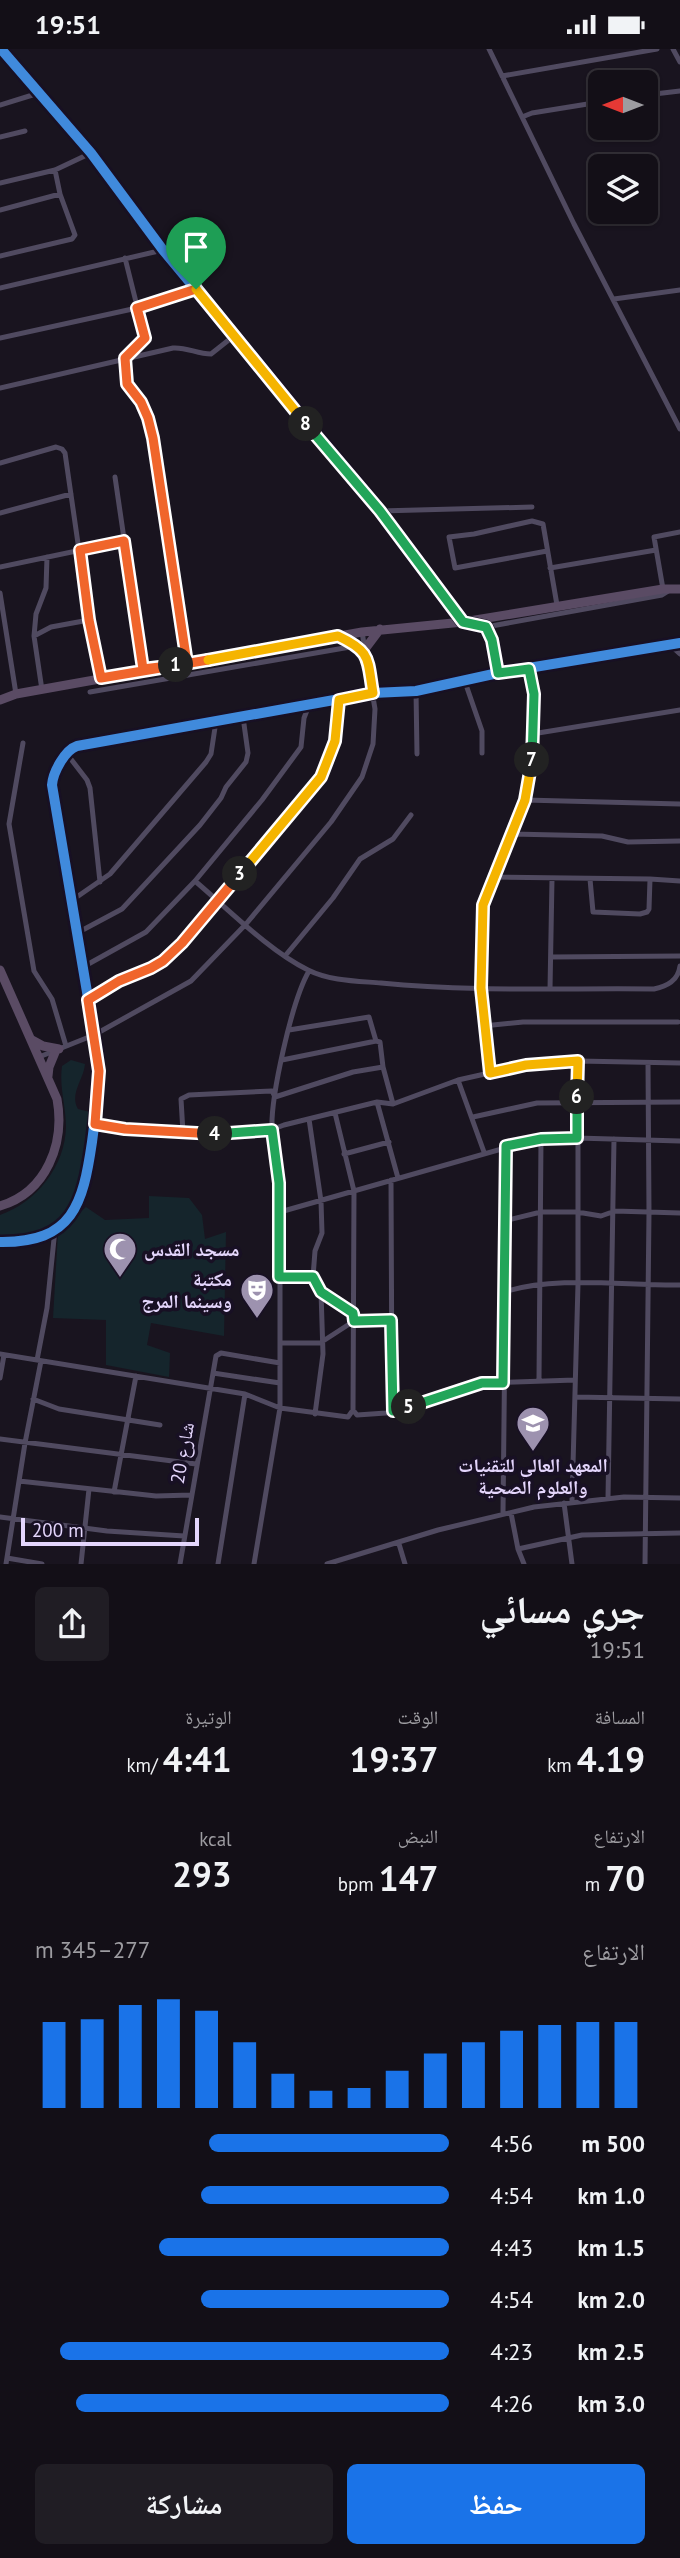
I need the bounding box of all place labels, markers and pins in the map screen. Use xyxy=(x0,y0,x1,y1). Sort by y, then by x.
pin xyxy=(166,217,226,289)
pin: 8 xyxy=(288,407,324,441)
pin: 1 xyxy=(158,647,194,683)
pin: 7 xyxy=(514,743,550,777)
pin: 3 xyxy=(222,857,258,891)
pin: 6 xyxy=(560,1079,594,1115)
pin: 4 xyxy=(198,1117,232,1151)
mosque icon: مسجد القدس xyxy=(101,1230,139,1279)
place label: مسجد القدس xyxy=(144,1237,239,1261)
place label: مكتبة وسينما المرج xyxy=(141,1267,232,1313)
theatre icon: مكتبة وسينما المرج xyxy=(238,1271,276,1320)
pin: 5 xyxy=(392,1389,426,1425)
school or university icon: المعهد العالي للتقنيات والعلوم الصحية xyxy=(514,1404,552,1453)
place label: المعهد العالي للتقنيات والعلوم الصحية xyxy=(458,1453,608,1501)

